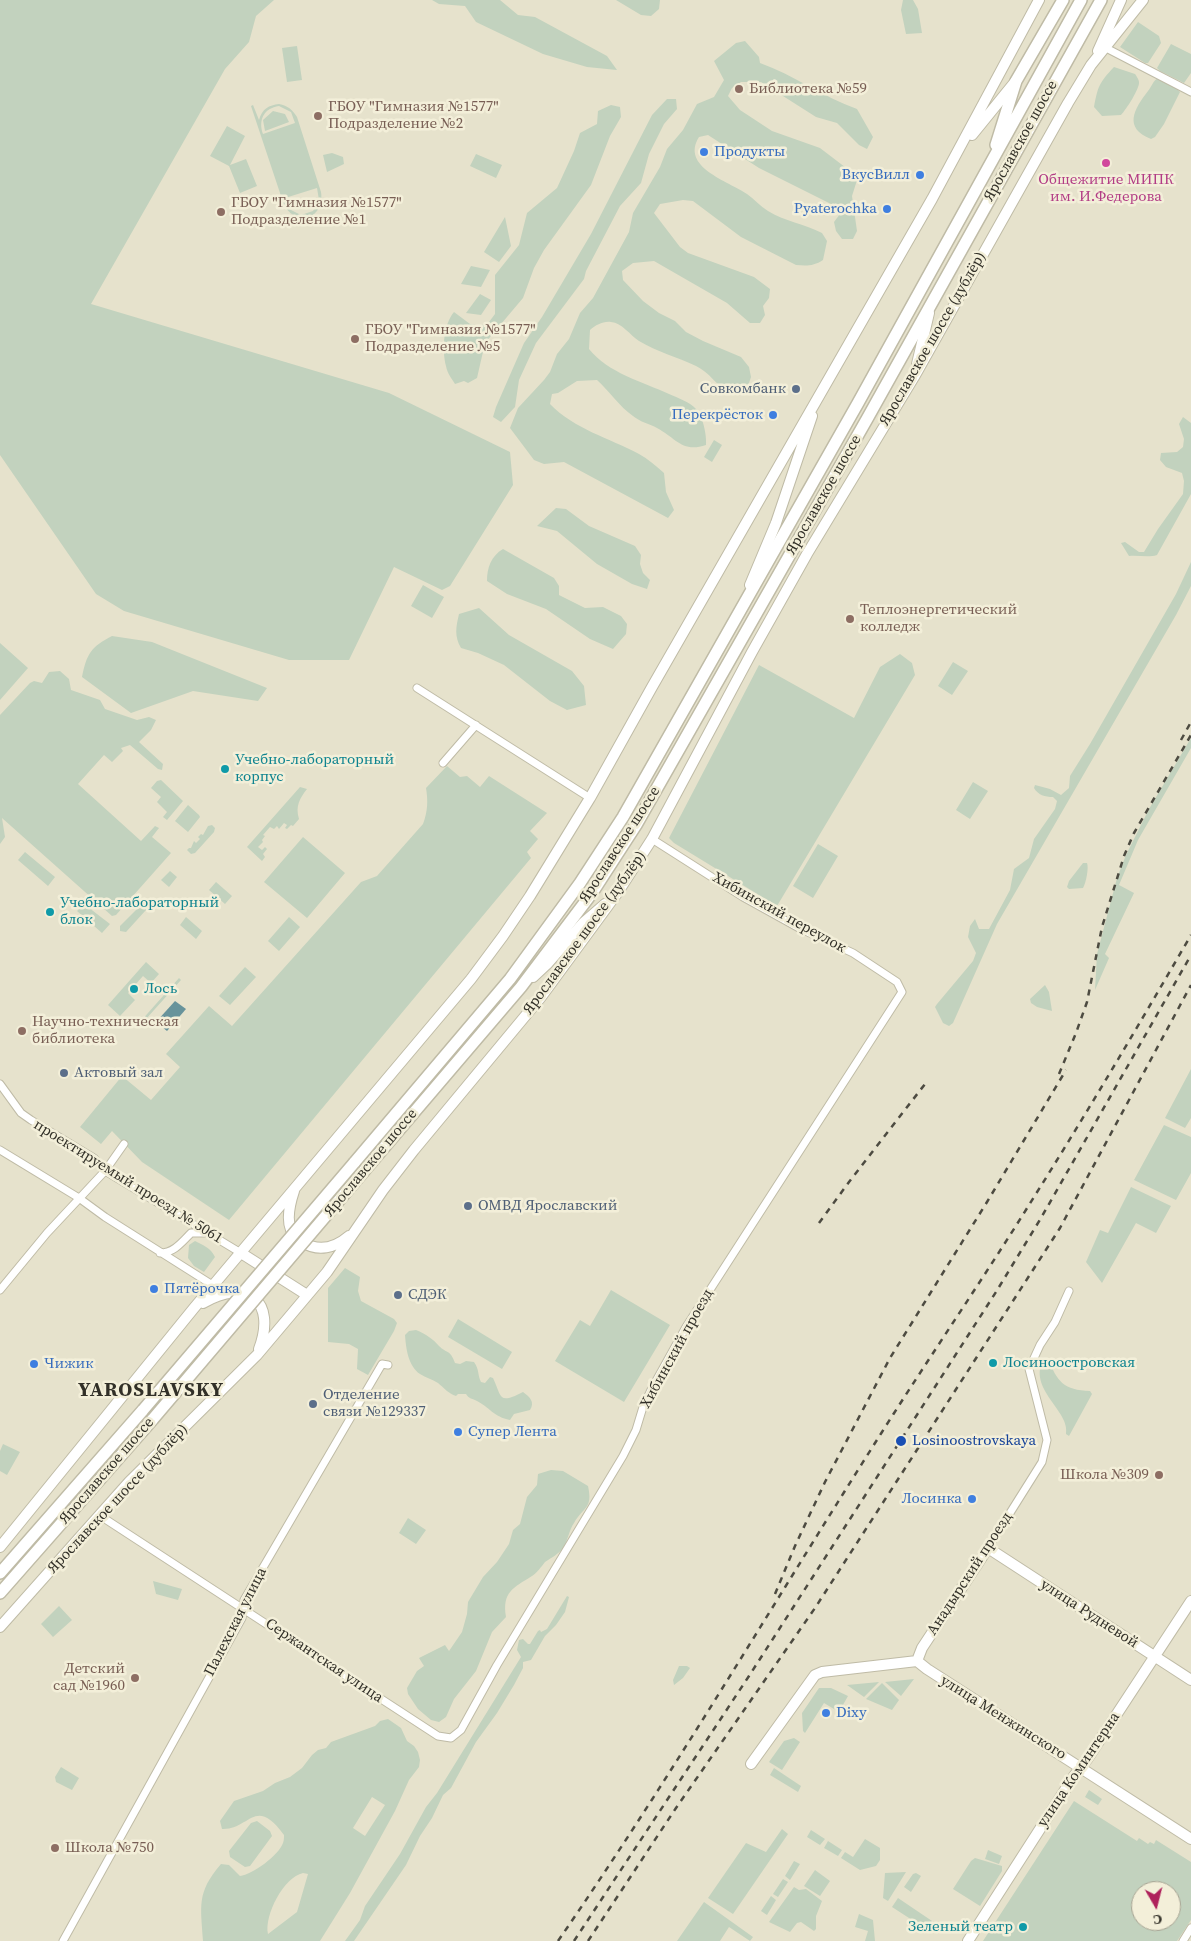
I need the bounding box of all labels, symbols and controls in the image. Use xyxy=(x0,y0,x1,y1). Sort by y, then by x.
street label: Ярославское шоссе xyxy=(980,78,1062,204)
place label: Библиотека №59 xyxy=(749,80,867,98)
marker: Библиотека №59 xyxy=(733,83,745,95)
place label: ГБОУ "Гимназия №1577" Подразделение №2 xyxy=(328,98,498,133)
marker: ГБОУ "Гимназия №1577" Подразделение №2 xyxy=(312,110,324,122)
place label: Продукты xyxy=(714,143,785,161)
marker: Продукты xyxy=(698,146,710,158)
marker: Общежитие МИПК им. И.Федерова xyxy=(1100,157,1112,169)
place label: ВкусВилл xyxy=(842,166,910,184)
marker: ВкусВилл xyxy=(914,169,926,181)
place label: Общежитие МИПК им. И.Федерова xyxy=(1038,171,1174,206)
place label: ГБОУ "Гимназия №1577" Подразделение №1 xyxy=(231,194,401,229)
place label: Pyaterochka xyxy=(794,200,877,218)
marker: Pyaterochka xyxy=(881,203,893,215)
marker: ГБОУ "Гимназия №1577" Подразделение №1 xyxy=(215,206,227,218)
street label: Ярославское шоссе (дублёр) xyxy=(876,249,990,429)
place label: ГБОУ "Гимназия №1577" Подразделение №5 xyxy=(365,321,535,356)
marker: ГБОУ "Гимназия №1577" Подразделение №5 xyxy=(349,333,361,345)
place label: Совкомбанк xyxy=(700,380,786,398)
marker: Совкомбанк xyxy=(790,383,802,395)
place label: Перекрёсток xyxy=(672,406,763,424)
marker: Перекрёсток xyxy=(767,409,779,421)
street label: Ярославское шоссе xyxy=(782,432,866,558)
place label: Теплоэнергетический колледж xyxy=(860,601,1017,636)
marker: Теплоэнергетический колледж xyxy=(844,613,856,625)
place label: Учебно-лабораторный корпус xyxy=(235,751,394,786)
marker: Учебно-лабораторный корпус xyxy=(219,763,231,775)
street label: Ярославское шоссе xyxy=(576,783,664,907)
street label: Ярославское шоссе (дублёр) xyxy=(520,848,650,1018)
street label: Хибинский переулок xyxy=(709,869,849,957)
place label: Учебно-лабораторный блок xyxy=(60,894,219,929)
marker: Учебно-лабораторный блок xyxy=(44,906,56,918)
place label: Лось xyxy=(144,980,177,998)
marker: Лось xyxy=(128,983,140,995)
place label: Научно-техническая библиотека xyxy=(32,1013,179,1048)
marker: Научно-техническая библиотека xyxy=(16,1025,28,1037)
place label: Актовый зал xyxy=(74,1064,163,1082)
marker: Актовый зал xyxy=(58,1067,70,1079)
street label: Ярославское шоссе xyxy=(321,1105,421,1221)
street label: проектируемый проезд № 5061 xyxy=(30,1116,226,1248)
place label: ОМВД Ярославский xyxy=(478,1197,617,1215)
marker: ОМВД Ярославский xyxy=(462,1200,474,1212)
place label: Пятёрочка xyxy=(164,1280,240,1298)
marker: Пятёрочка xyxy=(148,1283,160,1295)
place label: СДЭК xyxy=(408,1286,446,1304)
street label: Хибинский проезд xyxy=(637,1286,717,1412)
marker: СДЭК xyxy=(392,1289,404,1301)
place label: Лосиноостровская xyxy=(1003,1354,1135,1372)
place label: Чижик xyxy=(44,1355,94,1373)
marker: Лосиноостровская xyxy=(987,1357,999,1369)
marker: Чижик xyxy=(28,1358,40,1370)
district label: YAROSLAVSKY xyxy=(77,1379,225,1403)
place label: Отделение связи №129337 xyxy=(323,1386,426,1421)
marker: Отделение связи №129337 xyxy=(307,1398,319,1410)
street label: Ярославское шоссе xyxy=(56,1414,158,1528)
street label: Ярославское шоссе (дублёр) xyxy=(44,1421,192,1577)
place label: Супер Лента xyxy=(468,1423,557,1441)
marker: Супер Лента xyxy=(452,1426,464,1438)
place label: Losinoostrovskaya xyxy=(912,1432,1036,1450)
marker: Losinoostrovskaya xyxy=(894,1434,908,1448)
place label: Школа №309 xyxy=(1060,1466,1149,1484)
marker: Школа №309 xyxy=(1153,1469,1165,1481)
place label: Лосинка xyxy=(901,1490,962,1508)
marker: Лосинка xyxy=(966,1493,978,1505)
street label: Анадырский проезд xyxy=(924,1509,1016,1639)
street label: Палехская улица xyxy=(201,1565,271,1679)
street label: улица Рудневой xyxy=(1037,1576,1141,1652)
street label: Сержантская улица xyxy=(262,1615,386,1707)
place label: Детский сад №1960 xyxy=(53,1660,125,1695)
marker: Детский сад №1960 xyxy=(129,1672,141,1684)
street label: улица Менжинского xyxy=(937,1672,1069,1764)
place label: Dixy xyxy=(836,1704,867,1722)
marker: Dixy xyxy=(820,1707,832,1719)
street label: улица Коминтерна xyxy=(1034,1709,1124,1831)
place label: Школа №750 xyxy=(65,1839,154,1857)
marker: Школа №750 xyxy=(49,1842,61,1854)
north arrow xyxy=(1131,1881,1181,1931)
text: С xyxy=(1152,1909,1164,1930)
place label: Зеленый театр xyxy=(908,1918,1013,1936)
marker: Зеленый театр xyxy=(1017,1921,1029,1933)

